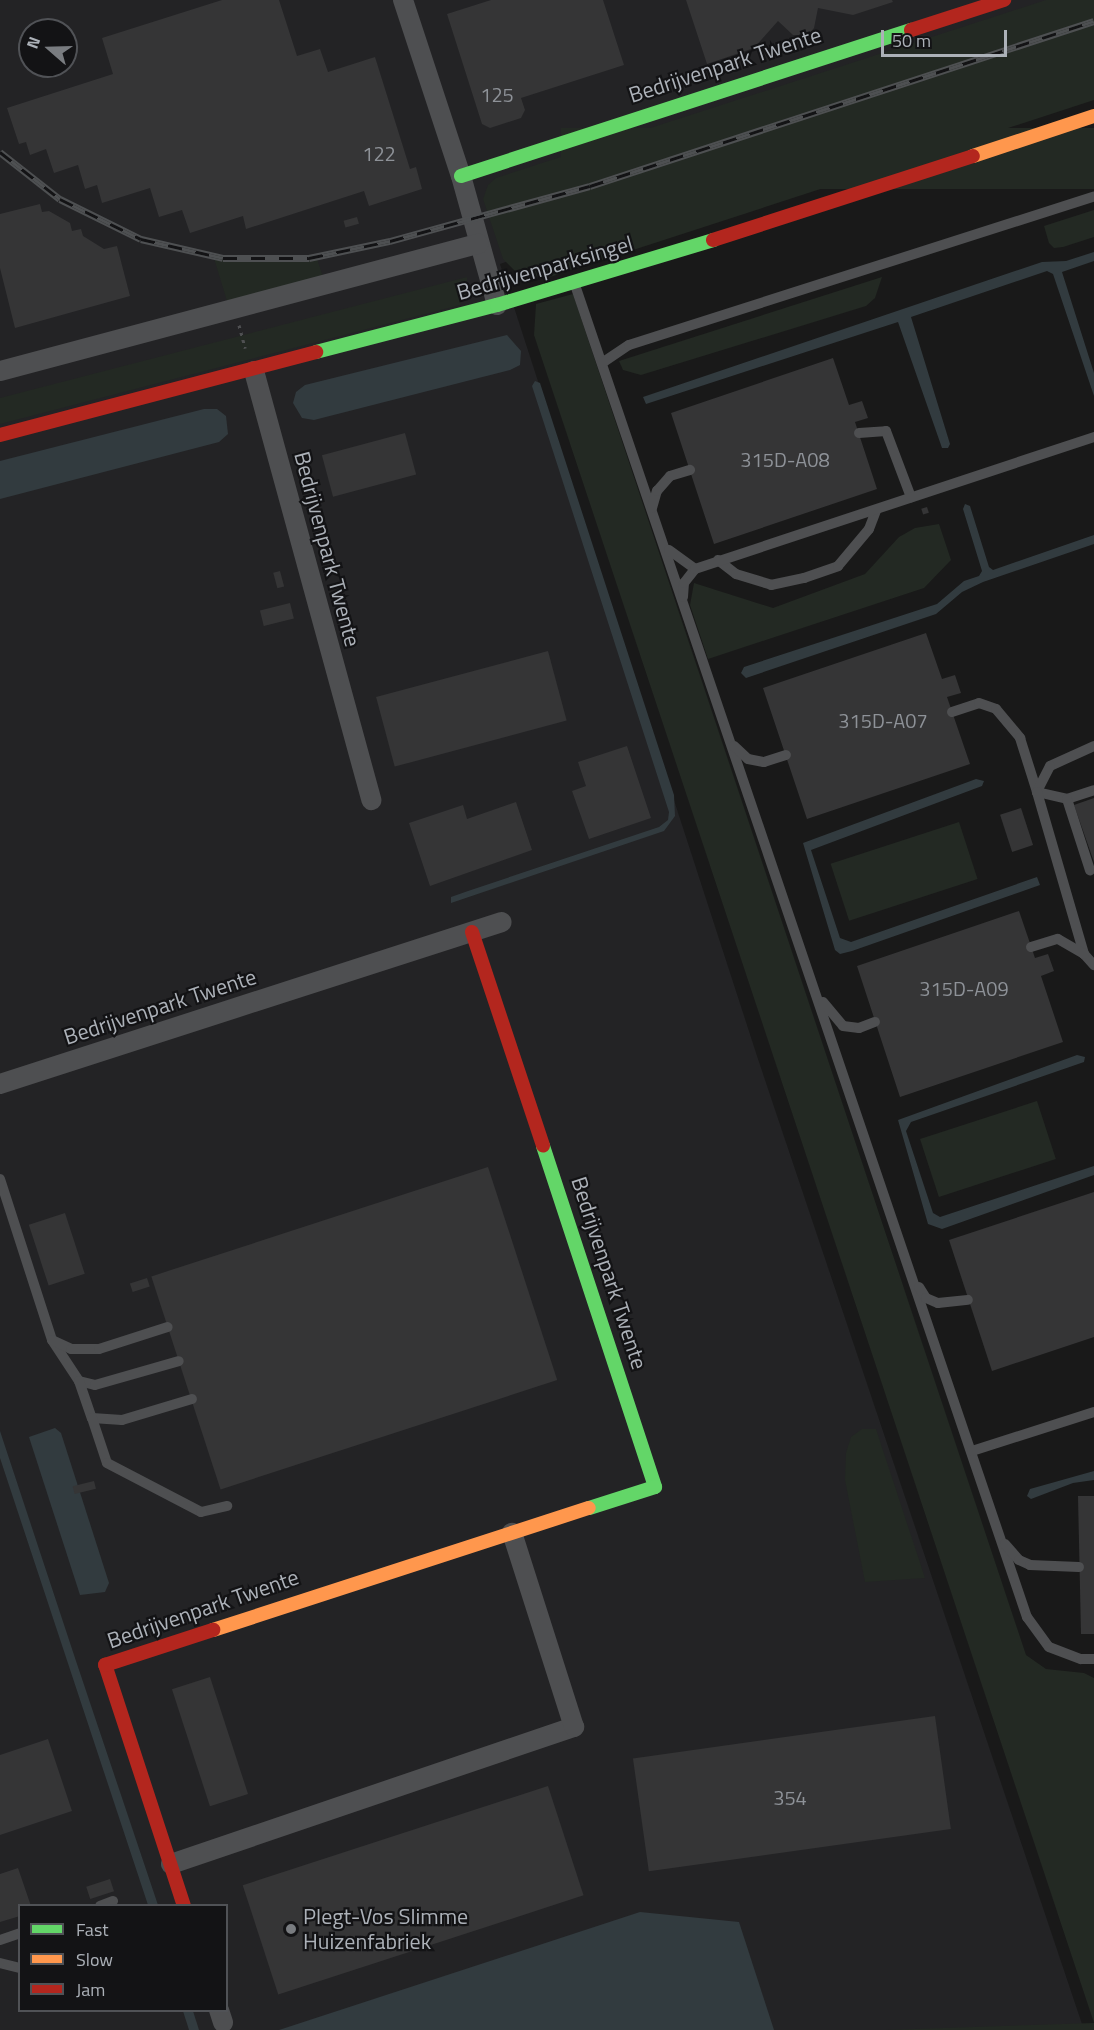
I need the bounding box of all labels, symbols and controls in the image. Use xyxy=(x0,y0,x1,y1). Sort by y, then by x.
north arrow xyxy=(18,18,78,78)
scale bar xyxy=(884,18,1010,56)
street label: Bedrijvenpark Twente xyxy=(625,21,825,109)
text: 50 m xyxy=(892,27,931,54)
text: N xyxy=(20,33,46,52)
house number: 125 xyxy=(480,82,514,106)
house number: 122 xyxy=(362,141,396,165)
street label: Bedrijvenparksingel xyxy=(454,230,636,306)
house number: 315D-A08 xyxy=(740,447,830,471)
street label: Bedrijvenpark Twente xyxy=(288,449,366,649)
house number: 315D-A07 xyxy=(838,708,928,732)
street label: Bedrijvenpark Twente xyxy=(60,963,260,1051)
house number: 315D-A09 xyxy=(919,976,1009,1000)
street label: Bedrijvenpark Twente xyxy=(565,1173,653,1373)
street label: Bedrijvenpark Twente xyxy=(104,1564,302,1654)
house number: 354 xyxy=(773,1785,807,1809)
place label: Plegt-Vos Slimme Huizenfabriek xyxy=(303,1903,468,1954)
legend xyxy=(18,1904,228,2012)
text: Fast xyxy=(76,1916,109,1943)
marker: Plegt-Vos Slimme Huizenfabriek xyxy=(284,1922,298,1936)
text: Slow xyxy=(76,1946,113,1973)
text: Jam xyxy=(76,1976,105,2003)

